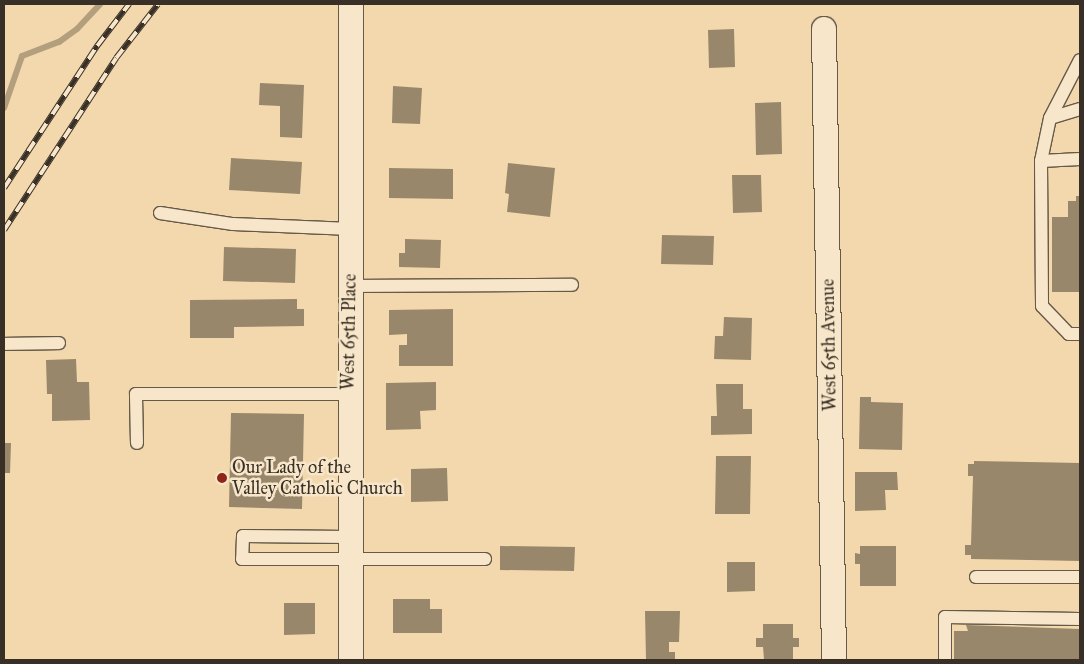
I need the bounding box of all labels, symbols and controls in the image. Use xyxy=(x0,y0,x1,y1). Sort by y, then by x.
street label: West 65th Place xyxy=(337,274,361,390)
street label: West 65th Avenue xyxy=(817,279,841,411)
place label: Our Lady of the Valley Catholic Church xyxy=(232,457,403,499)
marker: Our Lady of the Valley Catholic Church xyxy=(216,472,228,484)

